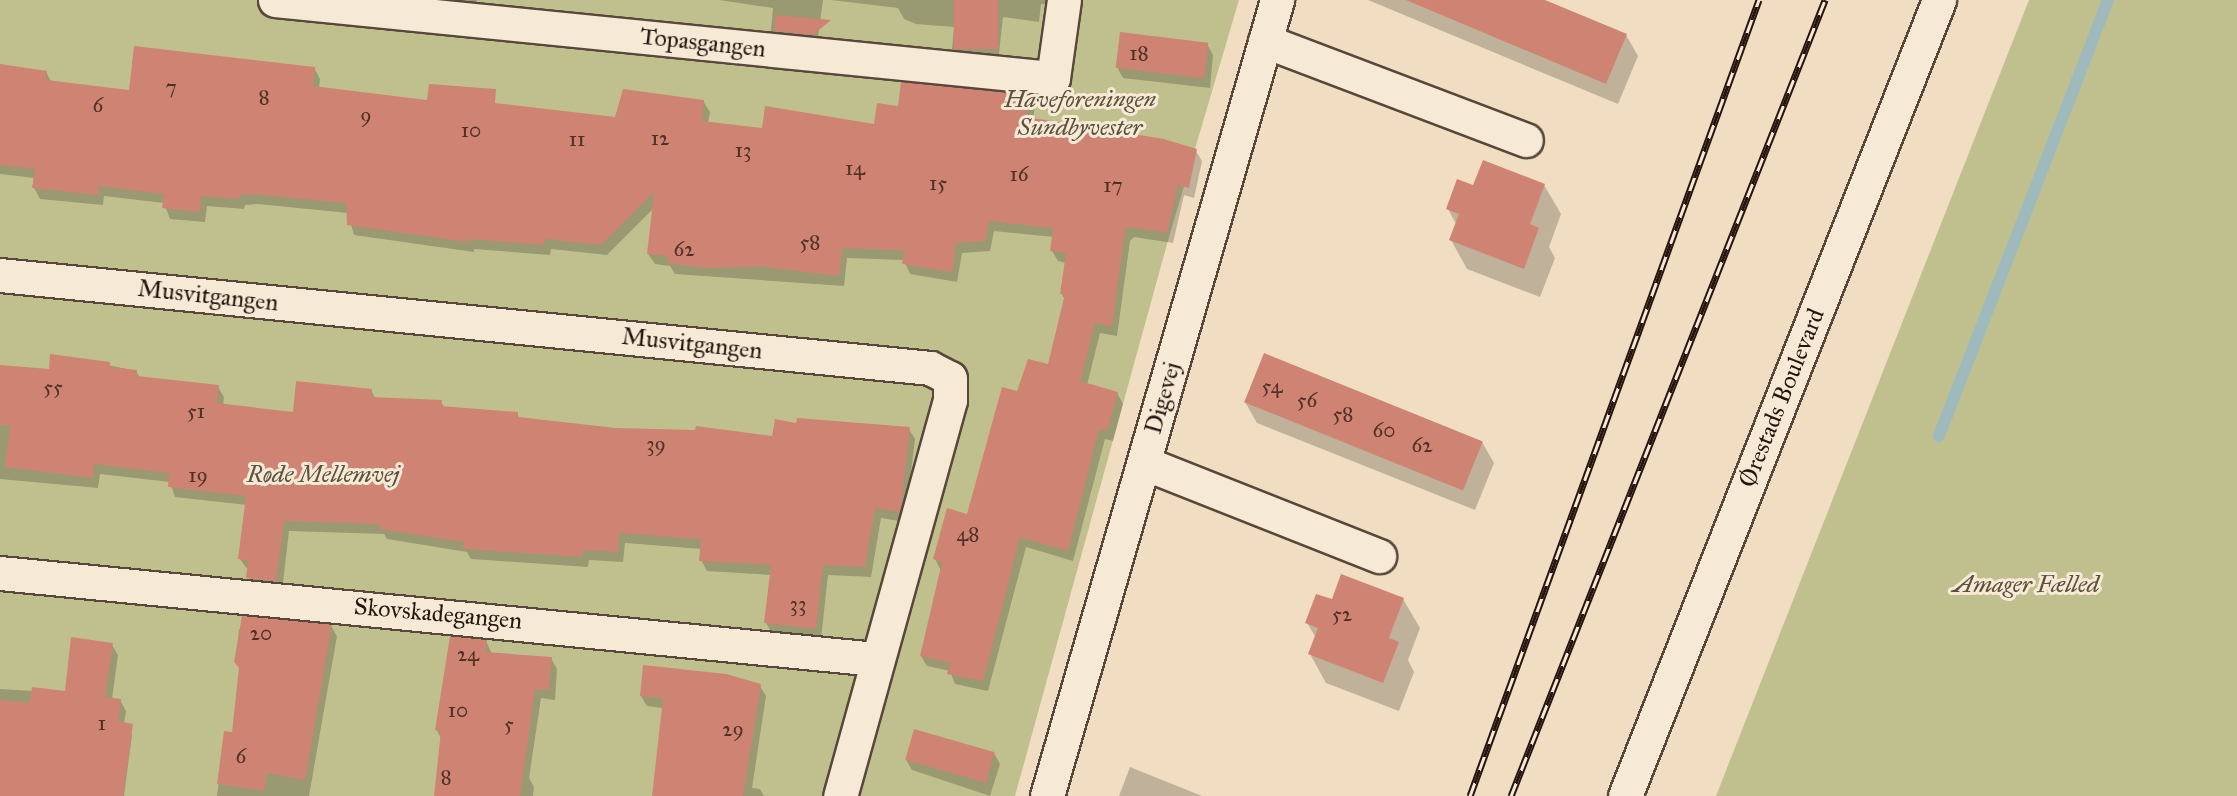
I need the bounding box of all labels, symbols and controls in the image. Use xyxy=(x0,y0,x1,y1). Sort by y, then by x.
street label: Topasgangen xyxy=(639,22,767,64)
house number: 18 xyxy=(1129,40,1149,66)
house number: 7 xyxy=(165,74,177,100)
house number: 8 xyxy=(258,84,270,110)
park label: Haveforeningen Sundbyvester xyxy=(1004,86,1156,142)
house number: 6 xyxy=(93,92,103,118)
house number: 9 xyxy=(360,102,372,128)
house number: 10 xyxy=(461,117,481,143)
house number: 12 xyxy=(651,125,669,151)
house number: 11 xyxy=(569,126,585,152)
house number: 13 xyxy=(735,137,751,163)
house number: 14 xyxy=(845,155,865,181)
house number: 16 xyxy=(1009,161,1029,187)
house number: 15 xyxy=(929,170,947,196)
house number: 17 xyxy=(1103,172,1123,198)
house number: 58 xyxy=(800,229,820,255)
house number: 62 xyxy=(673,236,695,262)
street label: Musvitgangen xyxy=(136,274,280,318)
street label: Ørestads Boulevard xyxy=(1733,304,1831,492)
street label: Musvitgangen xyxy=(620,322,764,366)
street label: Digevej xyxy=(1139,359,1187,437)
house number: 54 xyxy=(1262,373,1282,399)
house number: 55 xyxy=(43,374,63,400)
house number: 56 xyxy=(1297,387,1317,413)
house number: 51 xyxy=(187,398,205,424)
house number: 58 xyxy=(1333,401,1353,427)
house number: 60 xyxy=(1373,417,1395,443)
house number: 39 xyxy=(646,431,666,457)
house number: 62 xyxy=(1411,432,1433,458)
park label: Røde Mellemvej xyxy=(247,461,399,489)
house number: 19 xyxy=(188,462,208,488)
house number: 48 xyxy=(957,521,979,547)
park label: Amager Fælled xyxy=(1953,571,2099,599)
house number: 33 xyxy=(790,591,806,617)
street label: Skovskadegangen xyxy=(353,592,523,636)
house number: 52 xyxy=(1332,601,1352,627)
house number: 20 xyxy=(250,620,272,646)
house number: 24 xyxy=(457,641,479,667)
house number: 10 xyxy=(448,697,468,723)
house number: 1 xyxy=(98,710,106,736)
house number: 5 xyxy=(504,711,514,737)
house number: 29 xyxy=(722,716,744,742)
house number: 6 xyxy=(236,743,246,769)
house number: 8 xyxy=(440,764,452,790)

